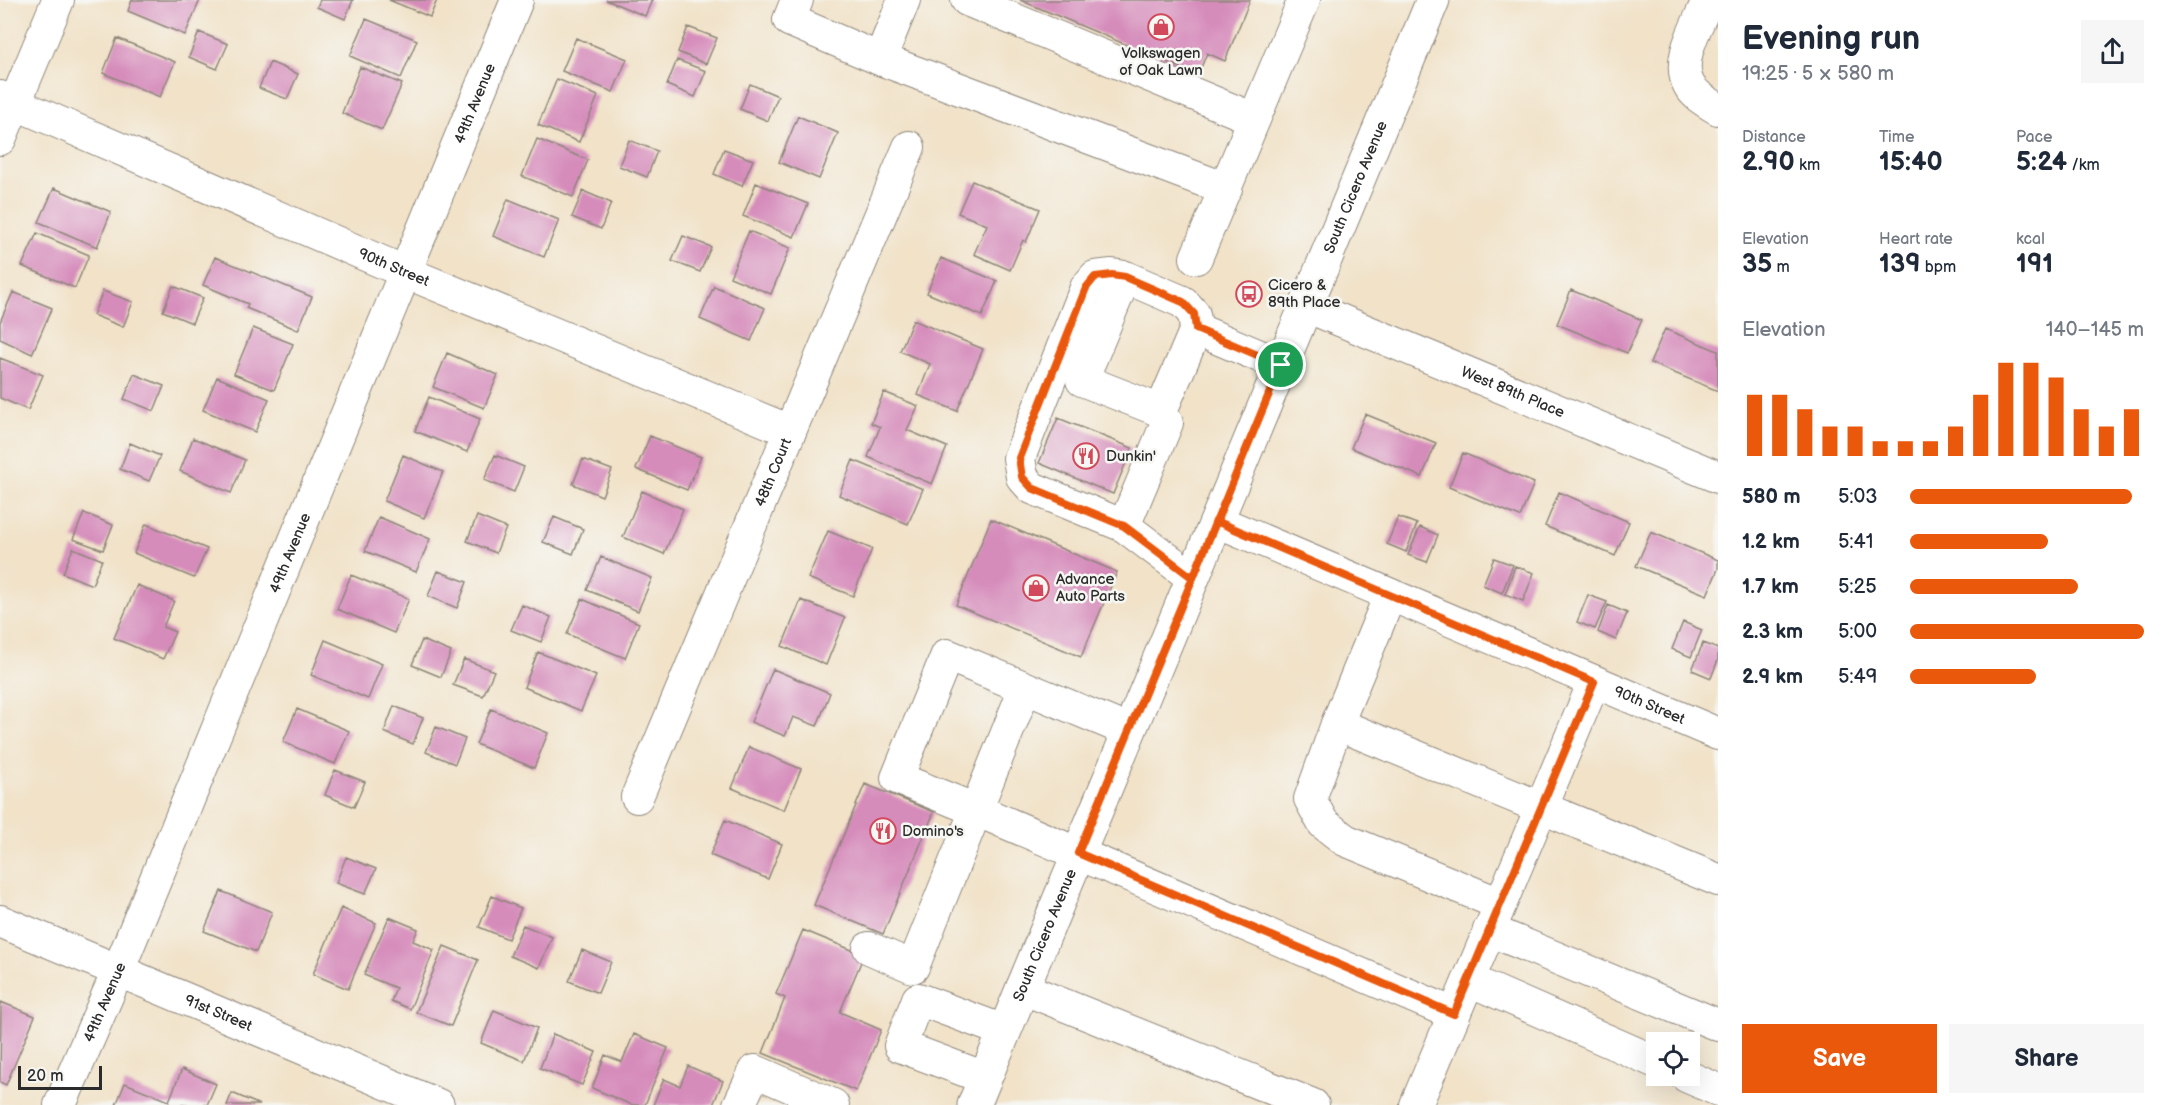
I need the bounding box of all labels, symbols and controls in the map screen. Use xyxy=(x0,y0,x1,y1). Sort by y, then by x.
shop icon: Volkswagen of Oak Lawn xyxy=(1146,12,1176,42)
text: Evening run xyxy=(1742,19,1920,59)
button: share xyxy=(2081,20,2144,83)
place label: Volkswagen of Oak Lawn xyxy=(1119,44,1203,80)
street label: 49th Avenue xyxy=(450,60,500,146)
text: 19:25 · 5 × 580 m xyxy=(1742,62,1894,86)
street label: South Cicero Avenue xyxy=(1319,118,1391,256)
text: Distance xyxy=(1742,128,1806,147)
text: Time xyxy=(1879,128,1914,147)
text: Pace xyxy=(2016,128,2052,147)
text: 2.90 xyxy=(1742,147,1795,178)
text: 15:40 xyxy=(1879,147,1943,178)
text: 5:24 xyxy=(2016,147,2067,178)
text: km xyxy=(1795,156,1820,175)
text: /km xyxy=(2067,156,2100,175)
text: Elevation xyxy=(1742,230,1809,249)
text: Heart rate xyxy=(1879,230,1953,249)
text: kcal xyxy=(2016,230,2045,249)
street label: 90th Street xyxy=(355,243,433,291)
text: 35 xyxy=(1742,249,1772,280)
text: 139 xyxy=(1879,249,1920,280)
text: 191 xyxy=(2016,249,2053,280)
text: m xyxy=(1772,258,1790,277)
text: bpm xyxy=(1920,258,1956,277)
place label: Cicero & 89th Place xyxy=(1268,276,1341,312)
bus stop icon: Cicero & 89th Place xyxy=(1234,279,1264,309)
text: Elevation xyxy=(1742,318,1825,342)
text: 140–145 m xyxy=(2046,318,2144,342)
pin xyxy=(1255,339,1306,390)
icon: arrive xyxy=(1264,348,1297,381)
street label: West 89th Place xyxy=(1458,362,1568,422)
street label: 48th Court xyxy=(750,435,796,509)
restaurant icon: Dunkin' xyxy=(1071,441,1101,471)
place label: Dunkin' xyxy=(1106,447,1156,466)
text: 580 m xyxy=(1742,485,1800,509)
text: 5:03 xyxy=(1838,485,1878,509)
street label: 49th Avenue xyxy=(265,510,315,596)
text: 1.2 km xyxy=(1742,530,1800,554)
text: 5:41 xyxy=(1838,530,1873,554)
place label: Advance Auto Parts xyxy=(1056,570,1125,606)
shop icon: Advance Auto Parts xyxy=(1021,573,1051,603)
text: 1.7 km xyxy=(1742,575,1799,599)
text: 5:25 xyxy=(1838,575,1877,599)
text: 2.3 km xyxy=(1742,620,1803,644)
text: 5:00 xyxy=(1838,620,1877,644)
text: 2.9 km xyxy=(1742,665,1803,689)
text: 5:49 xyxy=(1838,665,1877,689)
street label: 90th Street xyxy=(1611,681,1688,729)
restaurant icon: Domino's xyxy=(868,816,898,846)
place label: Domino's xyxy=(902,822,964,841)
street label: South Cicero Avenue xyxy=(1009,866,1081,1004)
street label: 49th Avenue xyxy=(79,959,130,1045)
street label: 91st Street xyxy=(182,990,256,1036)
button: Save xyxy=(1742,1024,1937,1093)
button: Share xyxy=(1949,1024,2144,1093)
map controls xyxy=(1646,1032,1700,1086)
button: locate xyxy=(1646,1032,1700,1086)
scale bar xyxy=(18,1063,102,1090)
text: 20 m xyxy=(27,1067,63,1086)

